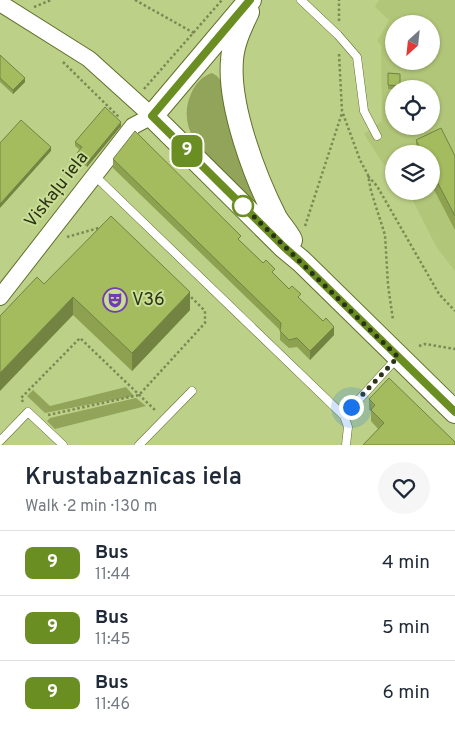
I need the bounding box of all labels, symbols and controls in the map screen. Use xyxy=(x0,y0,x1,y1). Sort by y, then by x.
north arrow xyxy=(385,15,440,70)
map controls xyxy=(385,15,440,200)
button: locate xyxy=(385,80,440,135)
line badge: 9 xyxy=(171,135,203,167)
text: 9 xyxy=(181,139,193,162)
button: layers xyxy=(385,145,440,200)
street label: Viskaļu iela xyxy=(20,147,94,233)
unlabelled marker xyxy=(232,195,254,217)
theatre icon: V36 xyxy=(102,287,128,313)
place label: V36 xyxy=(132,289,165,312)
your location xyxy=(339,395,364,420)
button: heart xyxy=(378,462,430,514)
text: Krustabaznīcas iela xyxy=(25,463,242,493)
text: Walk · 2 min · 130 m xyxy=(25,497,157,517)
text: Bus xyxy=(95,541,129,565)
text: 9 xyxy=(47,551,58,574)
text: 4 min xyxy=(382,551,430,575)
text: 11:44 xyxy=(95,565,130,585)
text: Bus xyxy=(95,606,129,630)
text: 9 xyxy=(47,616,58,639)
text: 5 min xyxy=(382,616,430,640)
text: 11:45 xyxy=(95,630,130,650)
text: Bus xyxy=(95,671,129,695)
text: 9 xyxy=(47,681,58,704)
text: 6 min xyxy=(383,681,430,705)
text: 11:46 xyxy=(95,695,130,715)

